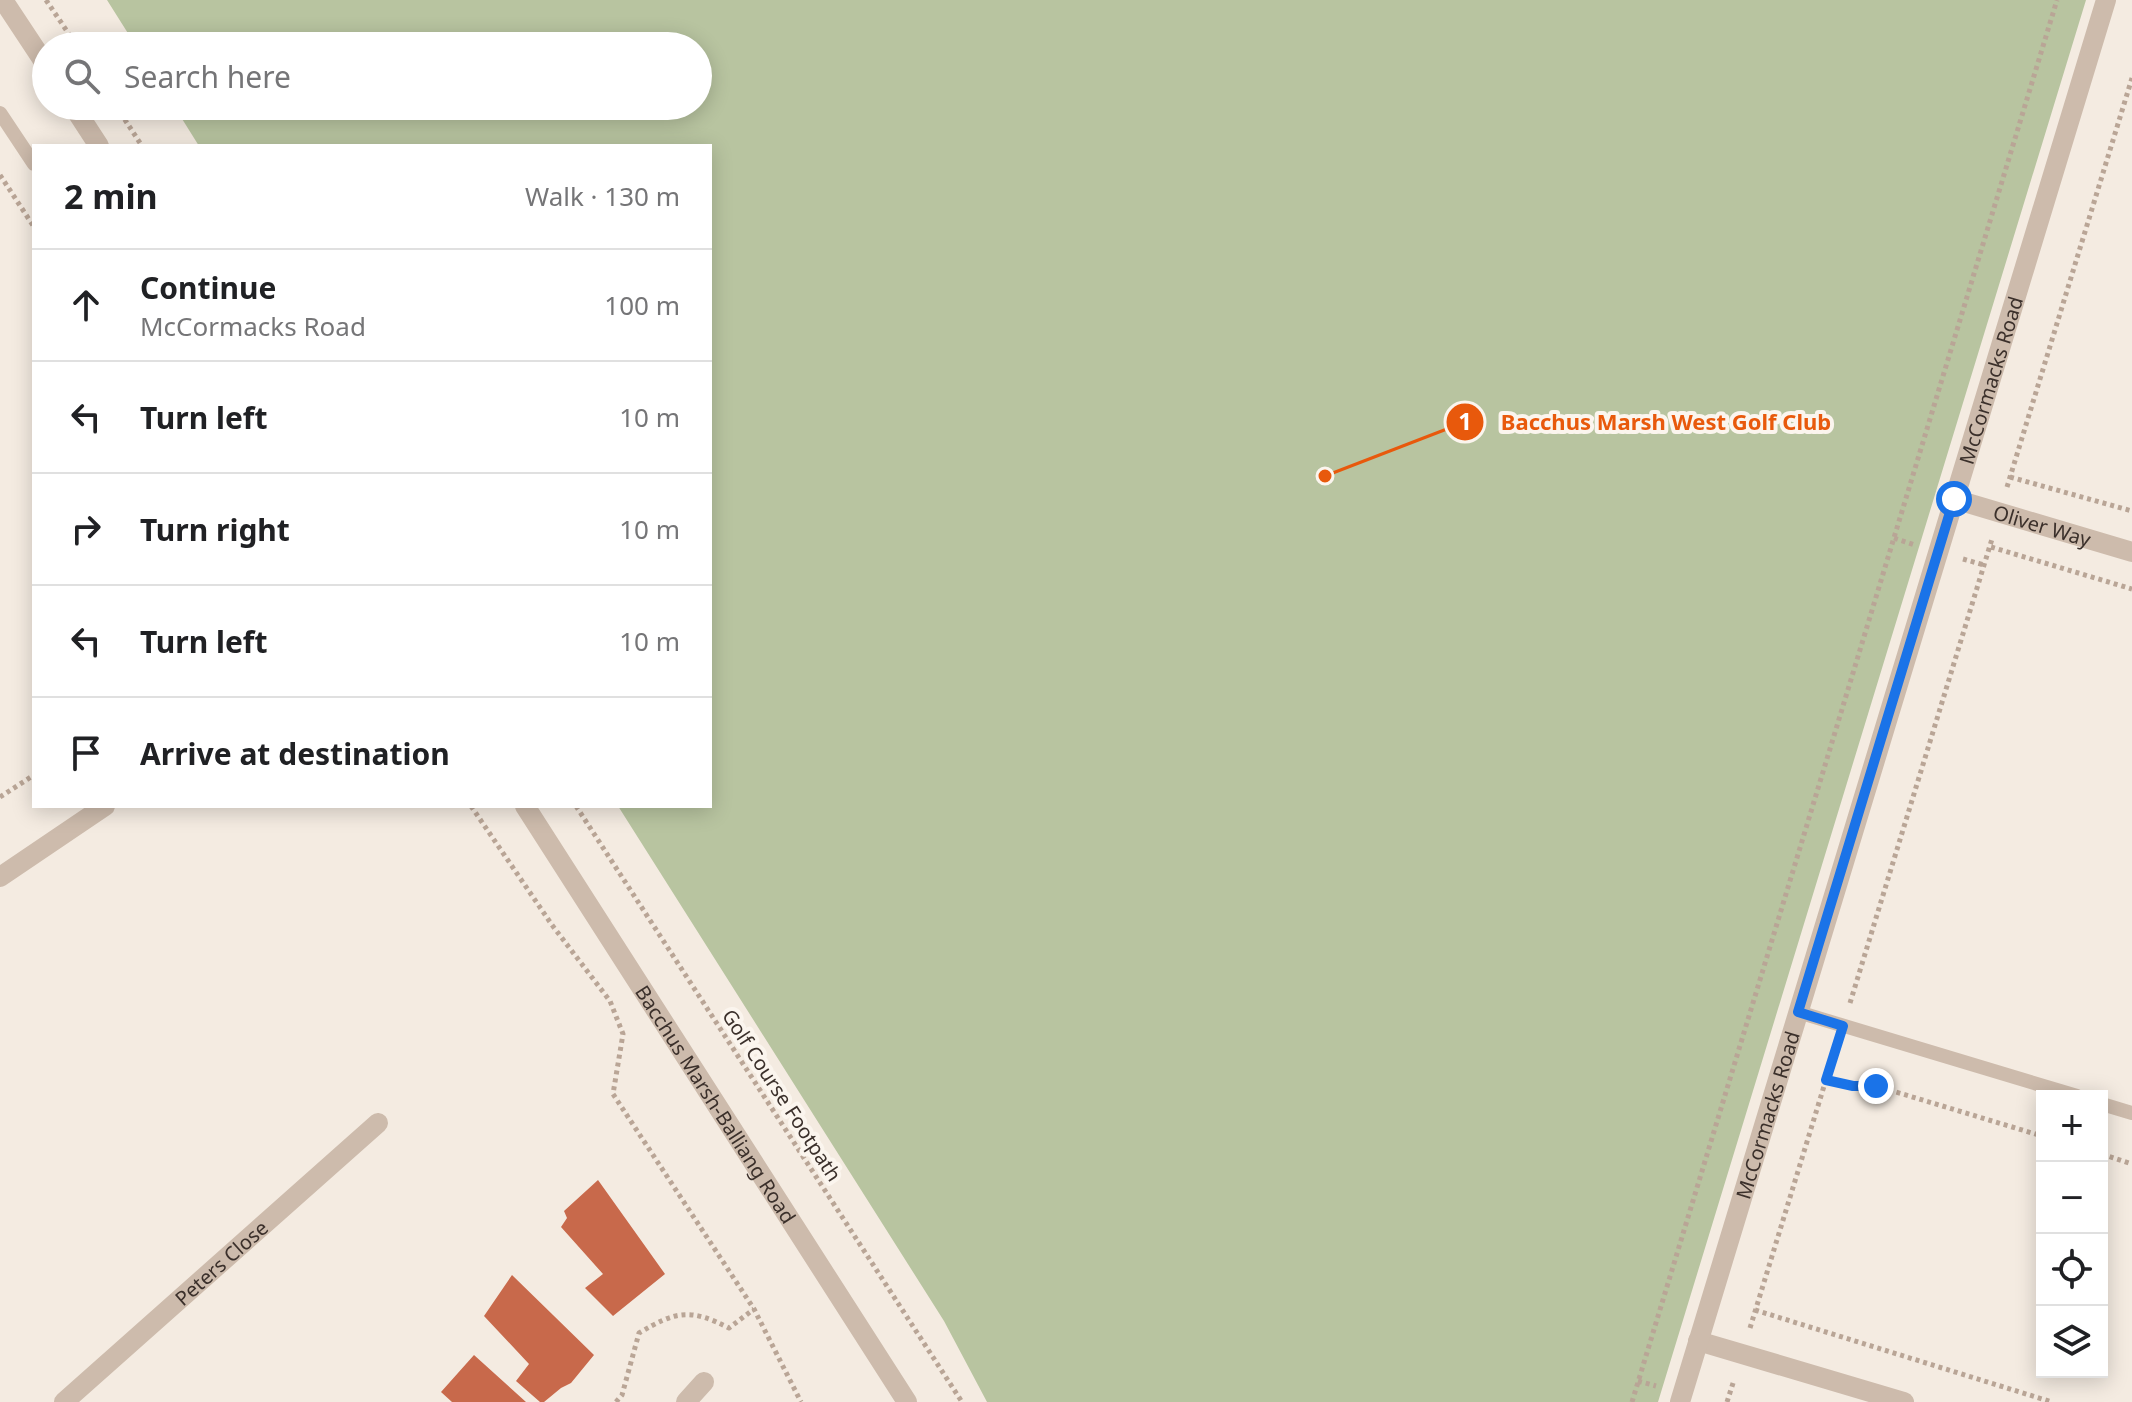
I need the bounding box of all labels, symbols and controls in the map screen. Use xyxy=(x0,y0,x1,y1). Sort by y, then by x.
search box xyxy=(32,32,712,120)
icon: search xyxy=(60,54,104,98)
text: Search here xyxy=(124,56,291,97)
text: 2 min xyxy=(64,173,158,219)
text: Walk · 130 m xyxy=(525,178,680,214)
text: Continue xyxy=(140,267,276,308)
icon: ahead xyxy=(64,283,108,327)
text: 100 m xyxy=(604,287,680,323)
street label: McCormacks Road xyxy=(1952,293,2029,467)
text: McCormacks Road xyxy=(140,308,366,344)
icon: left xyxy=(64,395,108,439)
text: Turn left xyxy=(140,397,268,438)
text: 10 m xyxy=(619,399,680,435)
callout: Bacchus Marsh West Golf Club xyxy=(1445,399,1847,445)
text: 1 xyxy=(1458,404,1472,437)
text: Bacchus Marsh West Golf Club xyxy=(1501,406,1831,436)
route start xyxy=(1936,481,1972,517)
street label: Oliver Way xyxy=(1990,498,2095,553)
icon: right xyxy=(64,507,108,551)
text: Turn right xyxy=(140,509,290,550)
text: 10 m xyxy=(619,511,680,547)
icon: left xyxy=(64,619,108,663)
text: Turn left xyxy=(140,621,268,662)
text: 10 m xyxy=(619,623,680,659)
icon: arrive xyxy=(64,731,108,775)
text: Arrive at destination xyxy=(140,733,450,774)
street label: Bacchus Marsh-Balliang Road xyxy=(630,980,802,1228)
street label: Golf Course Footpath xyxy=(716,1004,848,1186)
street label: McCormacks Road xyxy=(1729,1028,1805,1202)
route end xyxy=(1858,1068,1894,1104)
map controls xyxy=(2036,1090,2108,1378)
button: + xyxy=(2036,1090,2108,1162)
button: − xyxy=(2036,1162,2108,1234)
street label: Peters Close xyxy=(169,1214,273,1311)
button: locate xyxy=(2036,1234,2108,1306)
button: layers xyxy=(2036,1306,2108,1378)

